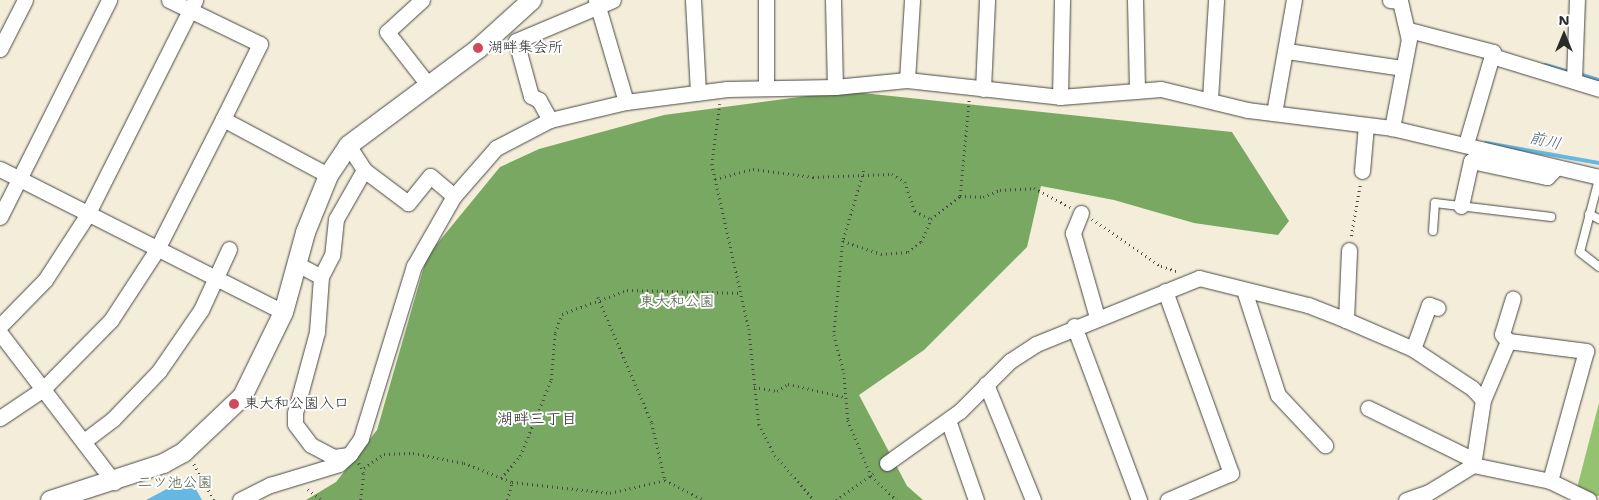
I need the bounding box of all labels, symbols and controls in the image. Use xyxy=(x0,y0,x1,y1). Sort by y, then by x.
north arrow xyxy=(1539,10,1589,60)
text: N xyxy=(1558,11,1570,29)
place label: 湖畔集会所 xyxy=(488,39,563,57)
marker: 湖畔集会所 xyxy=(472,42,484,54)
water label: 前川 xyxy=(1527,128,1563,154)
park label: 東大和公園 xyxy=(640,293,714,311)
place label: 東大和公園入口 xyxy=(244,395,349,413)
marker: 東大和公園入口 xyxy=(228,398,240,410)
district label: 湖畔三丁目 xyxy=(497,409,577,429)
park label: 二ツ池公園 xyxy=(138,474,212,492)

